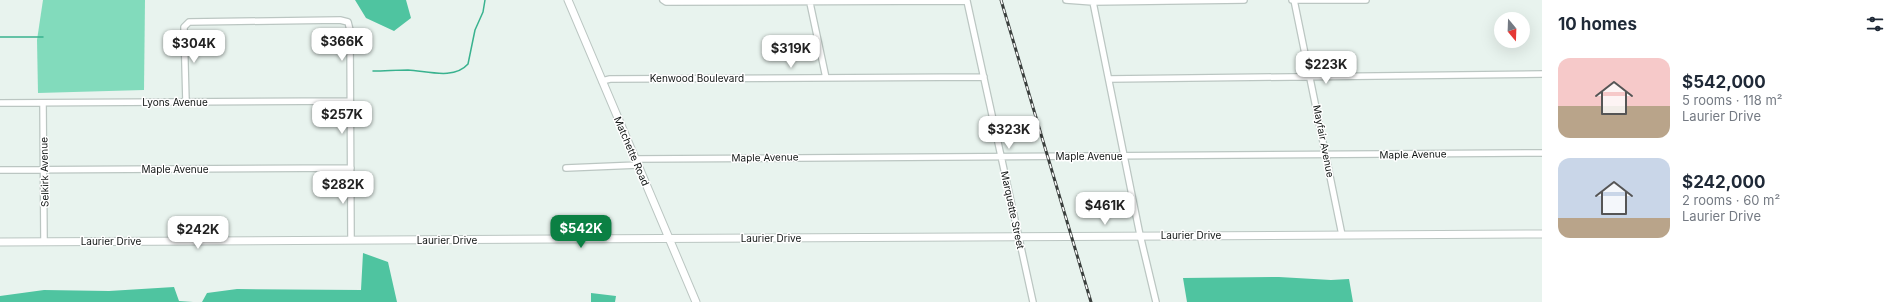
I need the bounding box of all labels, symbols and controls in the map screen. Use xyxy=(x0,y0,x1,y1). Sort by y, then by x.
north arrow xyxy=(1494,12,1530,48)
map controls xyxy=(1494,12,1530,48)
icon: filters xyxy=(1864,13,1886,35)
text: 10 homes xyxy=(1558,14,1637,34)
pin: $366K xyxy=(314,28,370,62)
pin: $304K xyxy=(166,30,222,64)
text: $366K xyxy=(320,33,364,49)
text: $304K xyxy=(172,35,216,51)
pin: $319K xyxy=(763,35,819,69)
text: $319K xyxy=(771,40,811,56)
pin: $223K xyxy=(1298,51,1354,85)
text: $223K xyxy=(1305,56,1347,72)
street label: Kenwood Boulevard xyxy=(650,72,744,84)
text: $542,000 xyxy=(1682,72,1766,92)
icon: home xyxy=(1590,74,1638,122)
text: 5 rooms · 118 m² xyxy=(1682,92,1783,108)
street label: Lyons Avenue xyxy=(142,96,208,108)
pin: $257K xyxy=(314,101,370,135)
street label: Mayfair Avenue xyxy=(1311,104,1337,178)
text: $257K xyxy=(321,106,363,122)
text: Laurier Drive xyxy=(1682,108,1761,124)
street label: Matchette Road xyxy=(612,114,652,188)
pin: $323K xyxy=(981,116,1037,150)
text: $323K xyxy=(988,121,1030,137)
street label: Selkirk Avenue xyxy=(37,137,51,207)
street label: Maple Avenue xyxy=(1379,147,1447,161)
street label: Maple Avenue xyxy=(731,150,799,164)
street label: Maple Avenue xyxy=(1056,150,1123,162)
street label: Maple Avenue xyxy=(142,163,209,175)
street label: Marquette Street xyxy=(999,170,1027,251)
pin: $282K xyxy=(315,171,371,205)
text: $242,000 xyxy=(1682,172,1765,192)
icon: home xyxy=(1590,174,1638,222)
text: $282K xyxy=(322,176,364,192)
pin: $461K xyxy=(1077,192,1133,226)
text: 2 rooms · 60 m² xyxy=(1682,192,1780,208)
text: $461K xyxy=(1085,197,1125,213)
text: Laurier Drive xyxy=(1682,208,1761,224)
pin: $542K xyxy=(553,215,609,249)
pin: $242K xyxy=(170,216,226,250)
text: $542K xyxy=(559,220,603,236)
text: $242K xyxy=(177,221,219,237)
street label: Laurier Drive xyxy=(1161,229,1222,241)
street label: Laurier Drive xyxy=(741,232,802,244)
street label: Laurier Drive xyxy=(417,234,478,246)
street label: Laurier Drive xyxy=(81,235,142,247)

